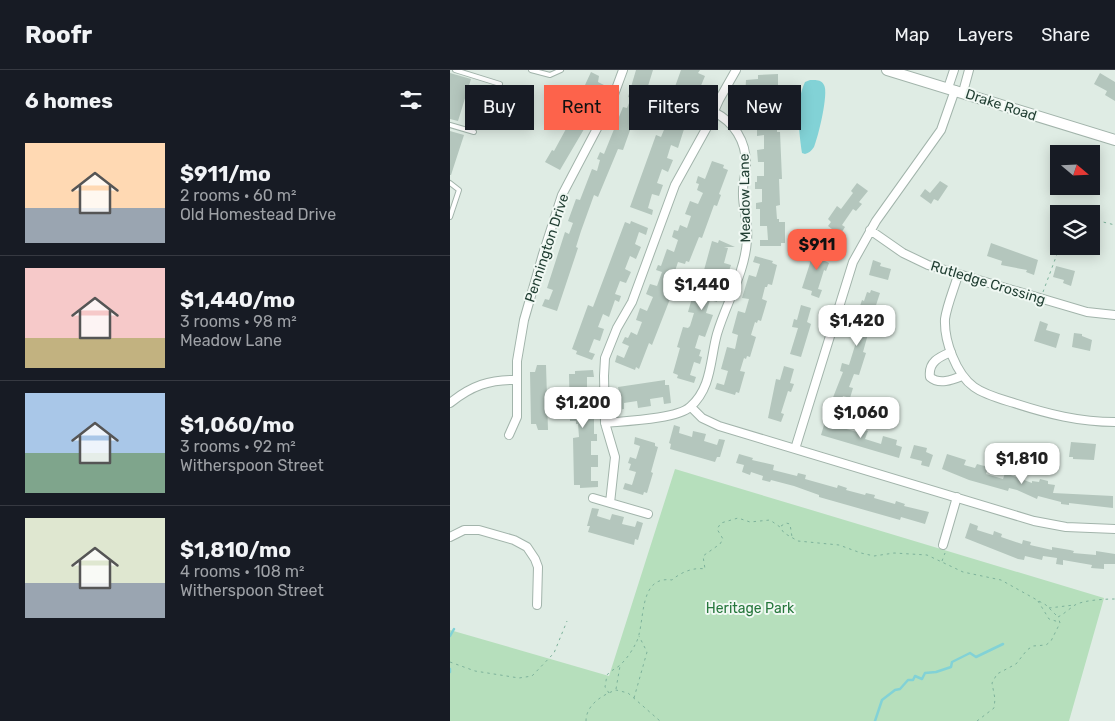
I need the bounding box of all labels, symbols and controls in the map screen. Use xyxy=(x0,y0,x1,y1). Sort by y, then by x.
text: Roofr xyxy=(25,21,92,49)
text: Map xyxy=(895,24,930,46)
text: Layers xyxy=(958,24,1013,46)
text: Share xyxy=(1041,24,1090,46)
chip: Buy xyxy=(465,85,534,130)
chip: Rent xyxy=(544,85,619,130)
chip: Filters xyxy=(629,85,718,130)
chip: New xyxy=(728,85,801,130)
street label: Drake Road xyxy=(963,85,1039,125)
icon: filters xyxy=(397,86,425,114)
text: 6 homes xyxy=(25,88,113,113)
north arrow xyxy=(1050,145,1100,195)
map controls xyxy=(1050,145,1100,255)
street label: Meadow Lane xyxy=(736,153,754,243)
text: $911/mo xyxy=(180,161,271,186)
icon: home xyxy=(65,163,125,223)
text: 2 rooms · 60 m² xyxy=(180,186,297,205)
street label: Pennington Drive xyxy=(521,191,573,304)
text: Old Homestead Drive xyxy=(180,205,336,224)
button: layers xyxy=(1050,205,1100,255)
pin: $911 xyxy=(787,228,847,271)
text: $911 xyxy=(799,235,835,254)
street label: Rutledge Crossing xyxy=(928,257,1048,309)
pin: $1,440 xyxy=(661,268,743,311)
text: $1,440 xyxy=(674,275,730,294)
text: $1,440/mo xyxy=(180,287,295,312)
icon: home xyxy=(65,288,125,348)
pin: $1,420 xyxy=(816,304,898,347)
text: $1,420 xyxy=(829,311,885,330)
text: 3 rooms · 98 m² xyxy=(180,312,297,331)
text: Meadow Lane xyxy=(180,331,282,350)
pin: $1,200 xyxy=(542,386,624,429)
text: $1,200 xyxy=(555,393,611,412)
pin: $1,060 xyxy=(820,396,902,439)
text: $1,060 xyxy=(833,403,889,422)
text: $1,060/mo xyxy=(180,412,294,437)
icon: home xyxy=(65,413,125,473)
text: 3 rooms · 92 m² xyxy=(180,437,296,456)
pin: $1,810 xyxy=(981,442,1063,485)
text: $1,810 xyxy=(996,449,1048,468)
text: Witherspoon Street xyxy=(180,456,324,475)
text: $1,810/mo xyxy=(180,537,291,562)
icon: home xyxy=(65,538,125,598)
text: 4 rooms · 108 m² xyxy=(180,562,304,581)
text: Witherspoon Street xyxy=(180,581,324,600)
park label: Heritage Park xyxy=(706,600,795,617)

